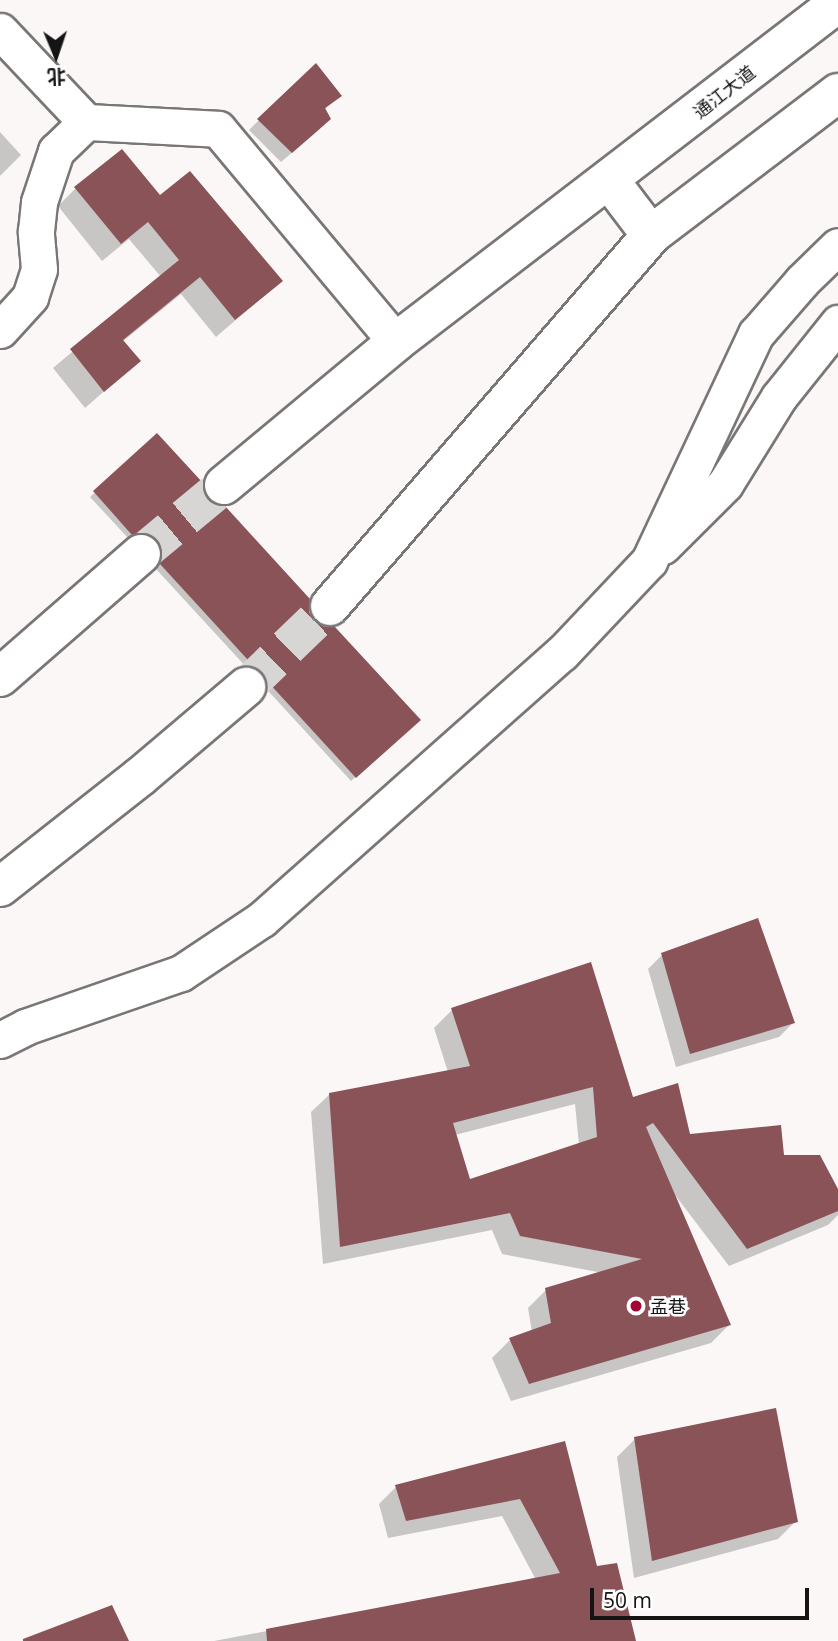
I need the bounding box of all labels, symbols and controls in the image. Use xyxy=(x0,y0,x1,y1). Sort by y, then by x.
north arrow xyxy=(21,21,91,91)
street label: 通江大道 xyxy=(689,61,759,123)
text: 北 xyxy=(47,64,67,90)
place label: 孟巷 xyxy=(650,1295,686,1317)
marker: 孟巷 xyxy=(628,1298,644,1314)
scale bar xyxy=(593,1574,812,1618)
text: 50 m xyxy=(603,1586,652,1614)

